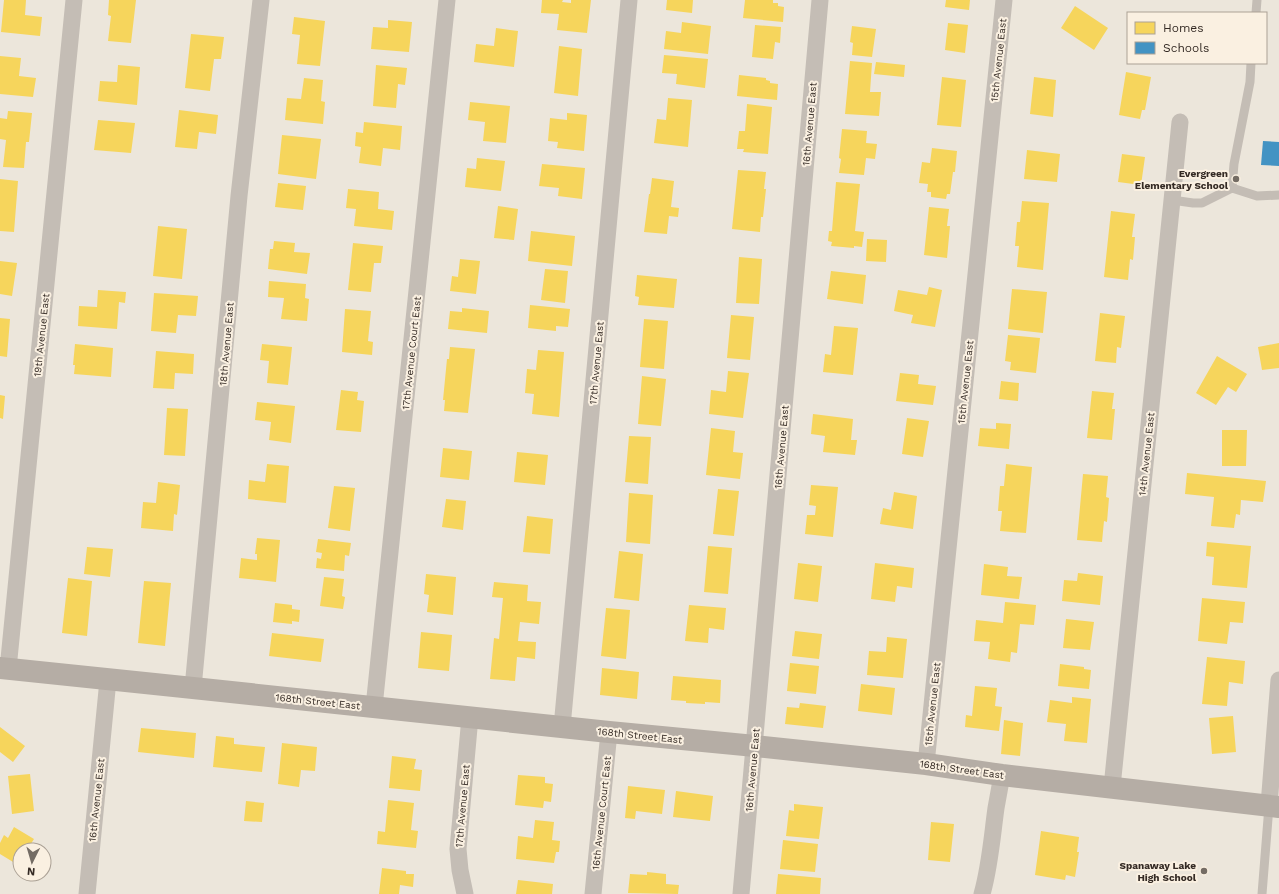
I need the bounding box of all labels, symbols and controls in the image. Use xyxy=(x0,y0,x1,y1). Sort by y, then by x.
legend xyxy=(1127,12,1267,64)
street label: 15th Avenue East xyxy=(989,17,1008,102)
text: Homes xyxy=(1163,21,1204,35)
text: Schools xyxy=(1163,41,1209,55)
street label: 16th Avenue East xyxy=(800,81,819,166)
place label: Evergreen Elementary School xyxy=(1135,168,1229,191)
marker: Evergreen Elementary School xyxy=(1231,174,1241,184)
street label: 19th Avenue East xyxy=(32,292,51,377)
street label: 17th Avenue Court East xyxy=(400,295,423,410)
street label: 18th Avenue East xyxy=(217,301,236,386)
street label: 17th Avenue East xyxy=(587,320,606,405)
street label: 15th Avenue East xyxy=(956,339,975,424)
street label: 16th Avenue East xyxy=(772,404,791,489)
street label: 14th Avenue East xyxy=(1137,411,1156,496)
street label: 15th Avenue East xyxy=(923,661,942,746)
street label: 168th Street East xyxy=(275,692,362,711)
street label: 168th Street East xyxy=(597,726,684,745)
street label: 16th Avenue East xyxy=(743,727,762,812)
street label: 16th Avenue Court East xyxy=(590,755,613,870)
street label: 16th Avenue East xyxy=(87,757,106,842)
street label: 168th Street East xyxy=(919,758,1006,781)
street label: 17th Avenue East xyxy=(453,763,472,848)
north arrow xyxy=(12,842,52,882)
place label: Spanaway Lake High School xyxy=(1120,860,1197,883)
text: N xyxy=(27,865,36,878)
marker: Spanaway Lake High School xyxy=(1199,866,1209,876)

